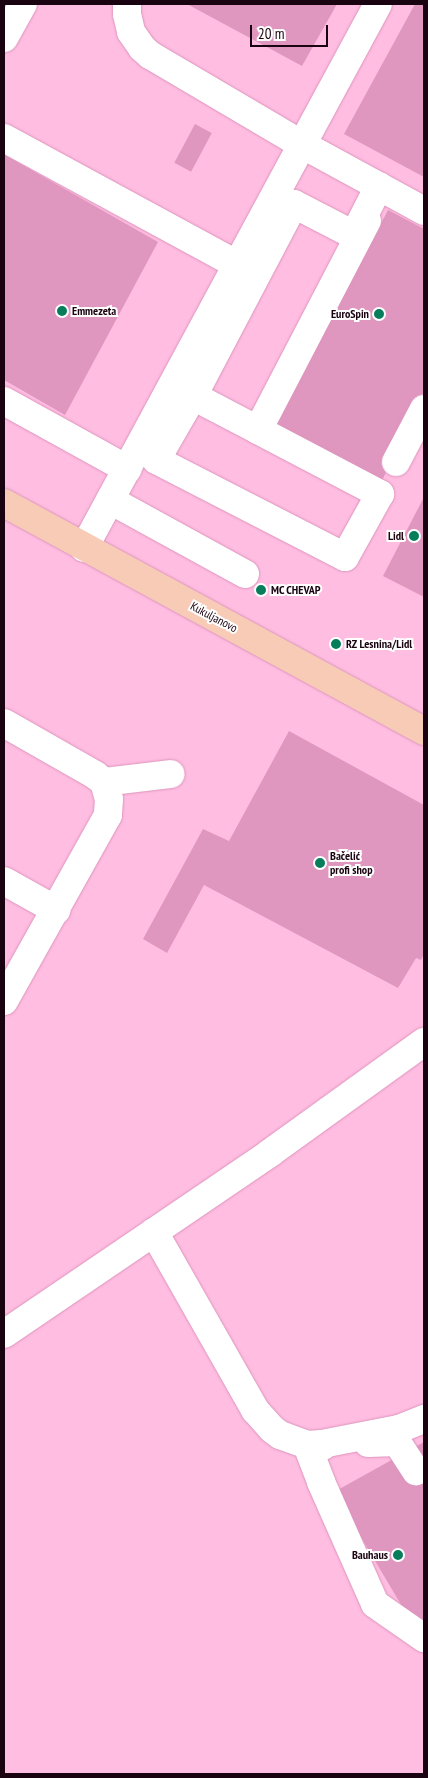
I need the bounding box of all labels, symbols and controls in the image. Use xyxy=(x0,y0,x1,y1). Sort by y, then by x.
scale bar xyxy=(253,15,330,47)
text: 20 m xyxy=(258,24,284,43)
place label: Emmezeta xyxy=(72,304,116,318)
marker: Emmezeta xyxy=(56,305,68,317)
place label: EuroSpin xyxy=(331,307,369,321)
marker: EuroSpin xyxy=(373,308,385,320)
place label: Lidl xyxy=(388,529,404,543)
marker: Lidl xyxy=(408,530,420,542)
place label: MC CHEVAP xyxy=(271,583,321,597)
marker: MC CHEVAP xyxy=(255,584,267,596)
street label: Kukuljanovo xyxy=(188,599,240,635)
place label: RZ Lesnina/Lidl xyxy=(346,637,412,651)
marker: RZ Lesnina/Lidl xyxy=(330,638,342,650)
place label: Bačelić profi shop xyxy=(330,849,372,877)
marker: Bačelić profi shop xyxy=(314,857,326,869)
place label: Bauhaus xyxy=(352,1548,388,1562)
marker: Bauhaus xyxy=(392,1549,404,1561)

